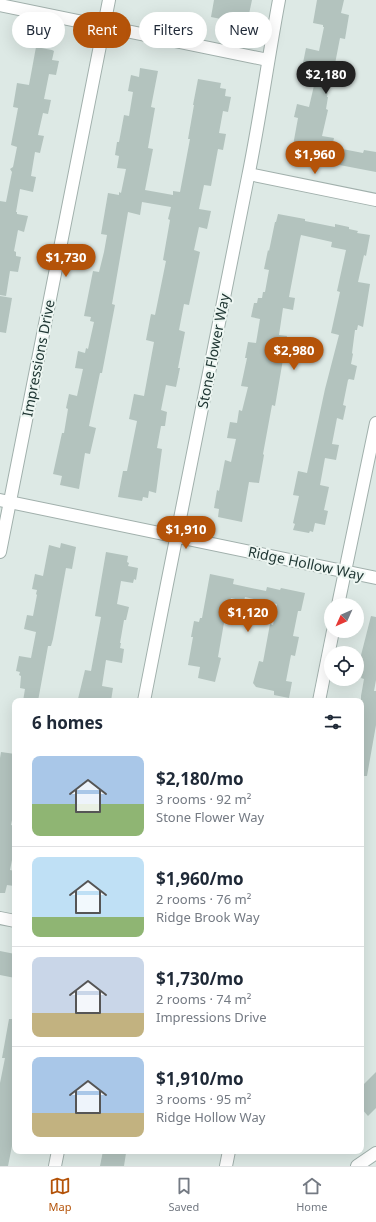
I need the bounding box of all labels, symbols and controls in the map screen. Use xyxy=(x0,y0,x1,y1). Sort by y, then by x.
chip: Buy xyxy=(12,12,65,48)
chip: Rent xyxy=(73,12,131,48)
chip: Filters xyxy=(139,12,207,48)
chip: New xyxy=(215,12,272,48)
pin: $2,180 xyxy=(293,61,359,95)
text: $2,180 xyxy=(306,65,346,83)
pin: $1,960 xyxy=(282,141,348,175)
text: $1,960 xyxy=(295,145,335,163)
pin: $1,730 xyxy=(33,244,99,278)
text: $1,730 xyxy=(46,248,86,266)
street label: Stone Flower Way xyxy=(193,291,234,410)
street label: Impressions Drive xyxy=(17,298,59,418)
pin: $2,980 xyxy=(261,337,327,371)
text: $2,980 xyxy=(274,341,314,359)
pin: $1,910 xyxy=(153,516,219,550)
text: $1,910 xyxy=(166,520,206,538)
street label: Ridge Hollow Way xyxy=(246,541,366,585)
north arrow xyxy=(324,598,364,638)
map controls xyxy=(324,598,364,686)
pin: $1,120 xyxy=(215,599,281,633)
text: $1,120 xyxy=(228,603,268,621)
button: locate xyxy=(324,646,364,686)
text: 6 homes xyxy=(32,711,103,734)
icon: filters xyxy=(322,711,344,733)
text: $2,180/mo xyxy=(156,767,244,790)
icon: home xyxy=(64,772,112,820)
text: 3 rooms · 92 m² xyxy=(156,790,251,808)
text: Stone Flower Way xyxy=(156,808,264,826)
text: $1,960/mo xyxy=(156,867,244,890)
icon: home xyxy=(64,873,112,921)
text: 2 rooms · 76 m² xyxy=(156,890,251,908)
text: Ridge Brook Way xyxy=(156,908,260,926)
text: $1,730/mo xyxy=(156,967,244,990)
icon: home xyxy=(64,973,112,1021)
text: 2 rooms · 74 m² xyxy=(156,990,251,1008)
text: Impressions Drive xyxy=(156,1008,266,1026)
text: $1,910/mo xyxy=(156,1067,244,1090)
icon: home xyxy=(64,1073,112,1121)
text: 3 rooms · 95 m² xyxy=(156,1090,251,1108)
text: Ridge Hollow Way xyxy=(156,1108,265,1126)
tab: Map xyxy=(49,1175,71,1214)
tab: Saved xyxy=(168,1175,199,1214)
tab: Home xyxy=(296,1175,328,1214)

